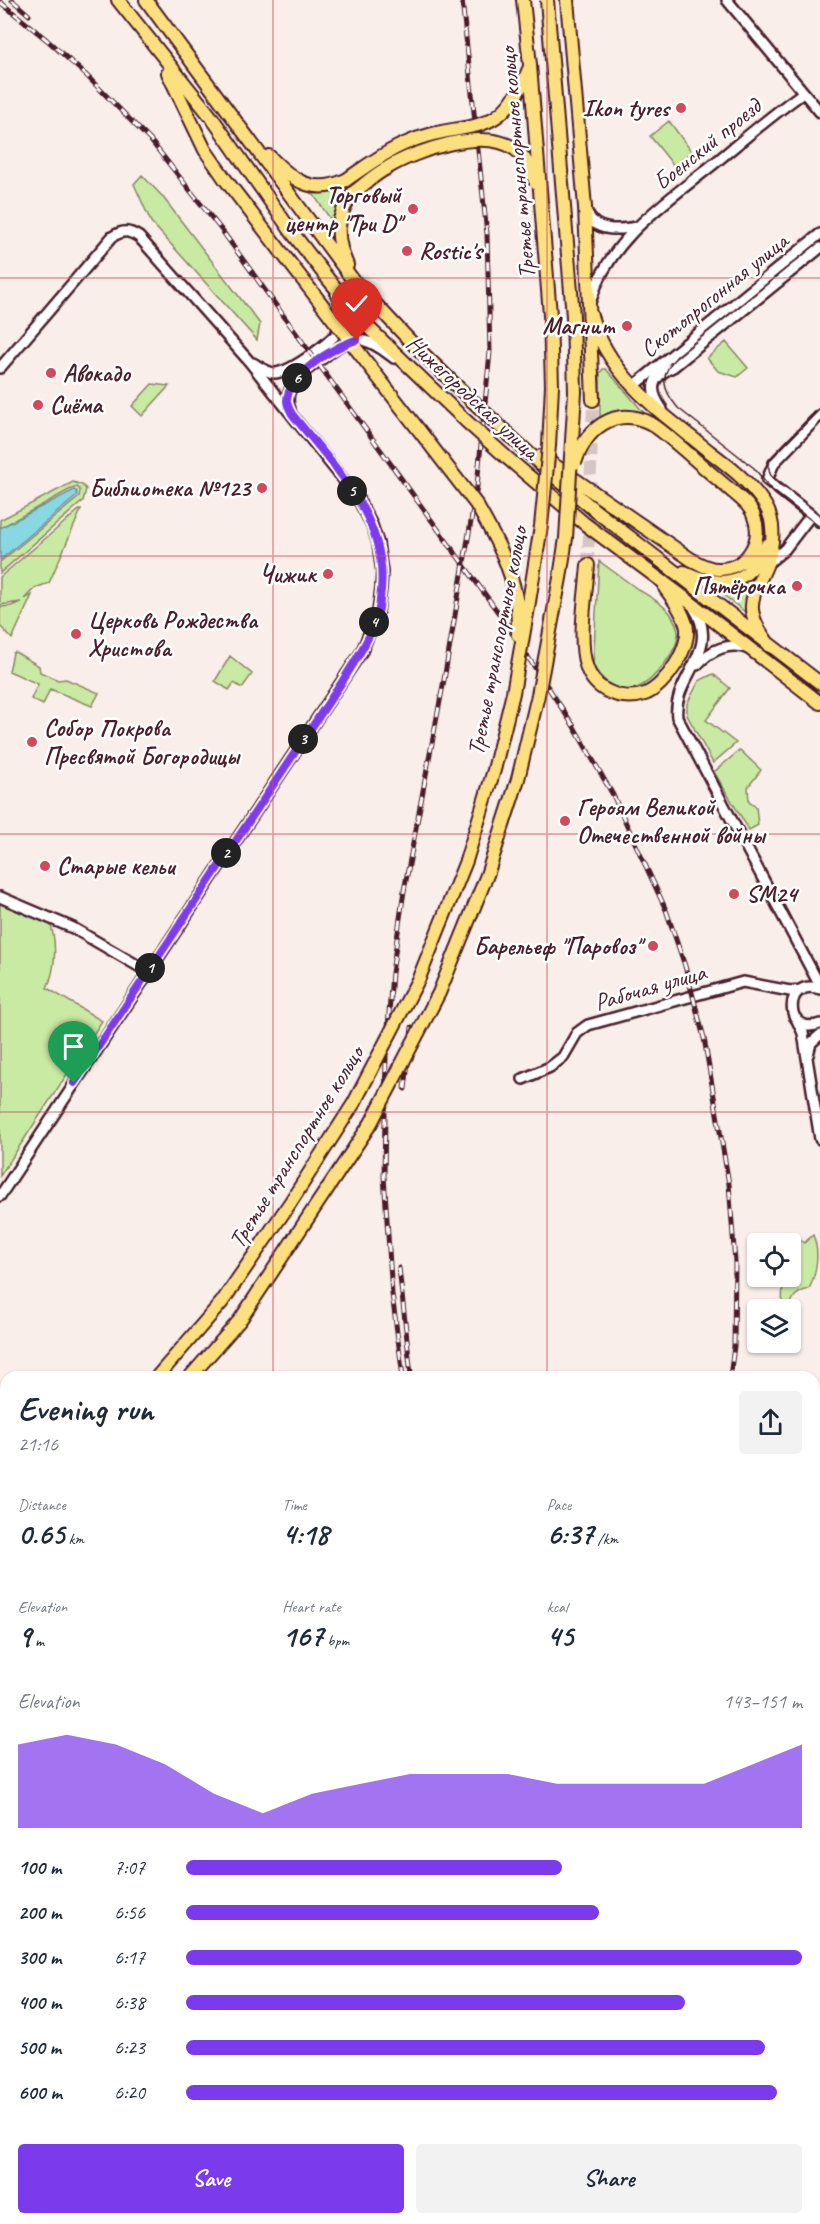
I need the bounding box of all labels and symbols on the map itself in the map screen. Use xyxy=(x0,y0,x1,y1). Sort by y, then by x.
street label: Третье транспортное кольцо xyxy=(492,43,542,280)
street label: Боенский проезд xyxy=(647,90,769,197)
place label: Ikon tyres xyxy=(583,93,672,123)
marker: Ikon tyres xyxy=(674,101,688,115)
place label: Торговый центр "Три D" xyxy=(285,180,406,238)
marker: Торговый центр "Три D" xyxy=(406,202,420,216)
street label: Скотопрогонная улица xyxy=(634,225,796,364)
place label: Rostic's xyxy=(419,236,485,266)
marker: Rostic's xyxy=(400,244,414,258)
pin xyxy=(331,278,382,340)
place label: Магнит xyxy=(542,311,615,341)
marker: Магнит xyxy=(620,319,634,333)
street label: Нижегородская улица xyxy=(400,328,547,468)
place label: Авокадо xyxy=(63,358,132,388)
pin: 6 xyxy=(282,363,312,393)
marker: Авокадо xyxy=(44,366,58,380)
place label: Сиёма xyxy=(50,390,104,420)
marker: Сиёма xyxy=(31,398,45,412)
place label: Библиотека №123 xyxy=(89,473,252,503)
pin: 5 xyxy=(337,476,367,506)
marker: Библиотека №123 xyxy=(255,481,269,495)
street label: Третье транспортное кольцо xyxy=(460,522,534,758)
place label: Чижик xyxy=(259,559,318,589)
marker: Чижик xyxy=(321,567,335,581)
place label: Пятёрочка xyxy=(693,571,786,601)
marker: Пятёрочка xyxy=(790,579,804,593)
place label: Церковь Рождества Христова xyxy=(88,605,259,663)
pin: 4 xyxy=(359,607,389,637)
marker: Церковь Рождества Христова xyxy=(69,627,83,641)
place label: Собор Покрова Пресвятой Богородицы xyxy=(44,713,241,771)
pin: 3 xyxy=(288,724,318,754)
marker: Собор Покрова Пресвятой Богородицы xyxy=(25,735,39,749)
place label: Героям Великой Отечественной войны xyxy=(577,792,767,850)
marker: Героям Великой Отечественной войны xyxy=(558,814,572,828)
pin: 2 xyxy=(211,838,241,868)
place label: Старые кельи xyxy=(57,851,177,881)
marker: Старые кельи xyxy=(38,859,52,873)
place label: SM24 xyxy=(746,879,800,909)
marker: SM24 xyxy=(727,887,741,901)
place label: Барельеф "Паровоз" xyxy=(474,931,646,961)
marker: Барельеф "Паровоз" xyxy=(646,939,660,953)
pin: 1 xyxy=(135,953,165,983)
street label: Рабочая улица xyxy=(591,956,711,1017)
pin xyxy=(48,1021,99,1083)
street label: Третье транспортное кольцо xyxy=(222,1038,372,1254)

